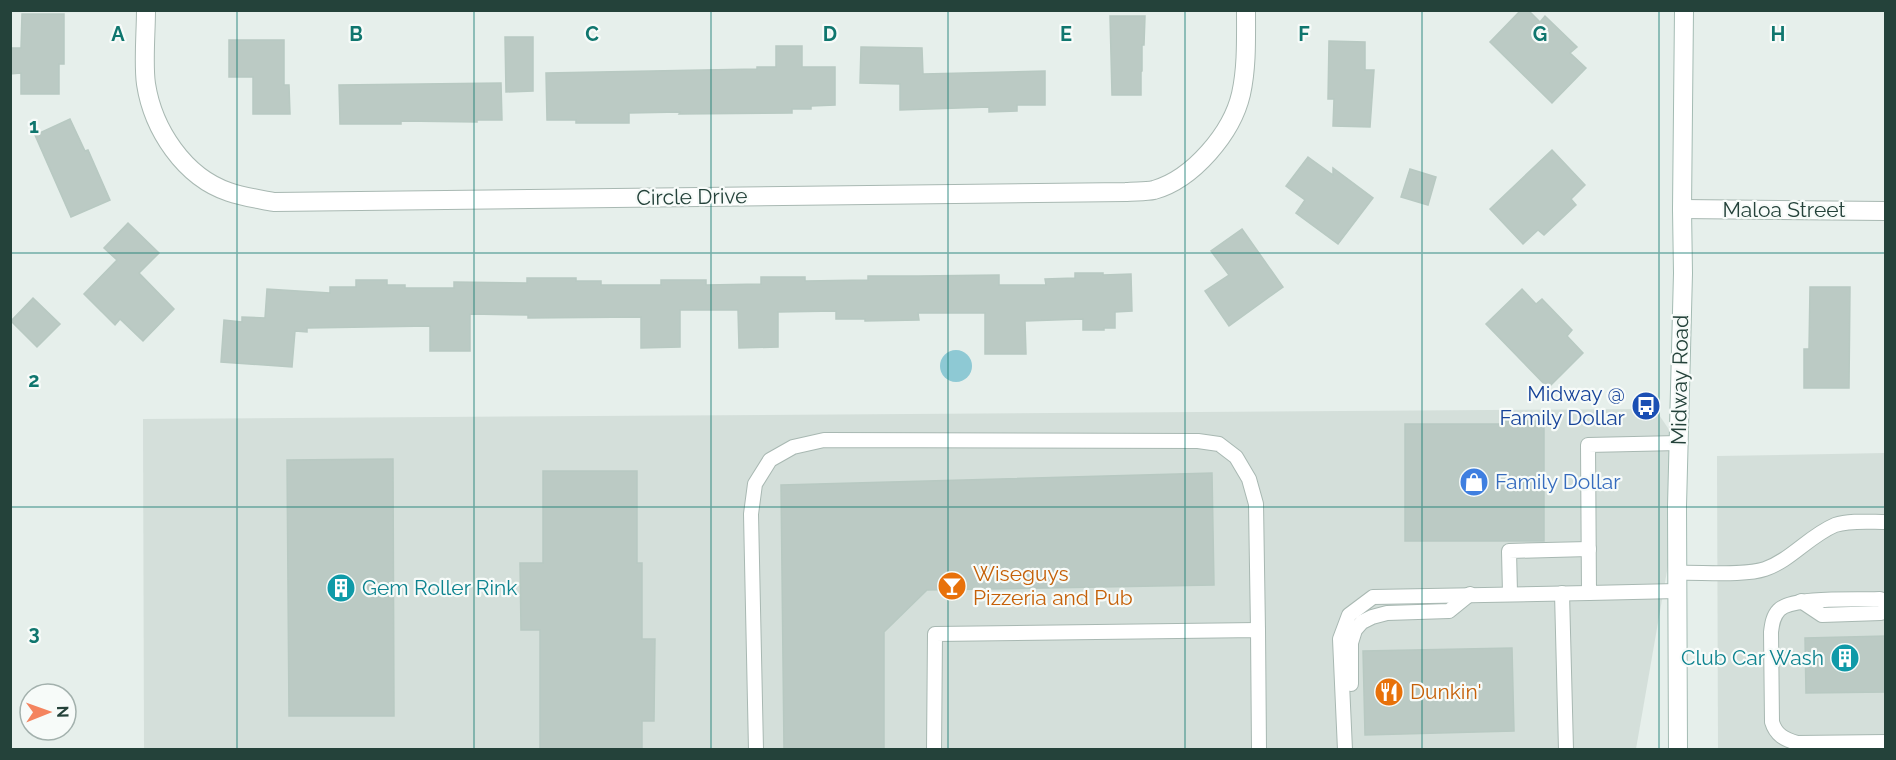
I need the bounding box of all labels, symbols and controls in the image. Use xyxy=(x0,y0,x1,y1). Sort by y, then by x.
text: A xyxy=(111,22,125,46)
text: B xyxy=(349,22,363,46)
text: C xyxy=(585,22,599,46)
text: D xyxy=(823,22,837,46)
text: E xyxy=(1060,22,1072,46)
text: F xyxy=(1298,22,1310,46)
text: G xyxy=(1533,22,1547,46)
text: H xyxy=(1771,22,1785,46)
text: 1 xyxy=(29,114,39,138)
street label: Circle Drive xyxy=(636,183,748,210)
street label: Maloa Street xyxy=(1723,197,1845,222)
street label: Midway Road xyxy=(1666,315,1693,445)
text: 2 xyxy=(28,368,40,392)
place label: Midway @ Family Dollar xyxy=(1499,381,1626,430)
bus stop icon: Midway @ Family Dollar xyxy=(1630,390,1662,422)
shop icon: Family Dollar xyxy=(1458,466,1490,498)
place label: Family Dollar xyxy=(1495,469,1621,494)
place label: Wiseguys Pizzeria and Pub xyxy=(973,561,1133,610)
bar icon: Wiseguys Pizzeria and Pub xyxy=(936,570,968,602)
building icon: Gem Roller Rink xyxy=(325,572,357,604)
place label: Gem Roller Rink xyxy=(362,575,517,600)
text: 3 xyxy=(28,621,40,645)
building icon: Club Car Wash xyxy=(1829,642,1861,674)
place label: Club Car Wash xyxy=(1681,645,1824,670)
restaurant icon: Dunkin' xyxy=(1373,676,1405,708)
place label: Dunkin' xyxy=(1410,679,1482,704)
north arrow xyxy=(18,682,78,742)
text: N xyxy=(53,705,72,718)

